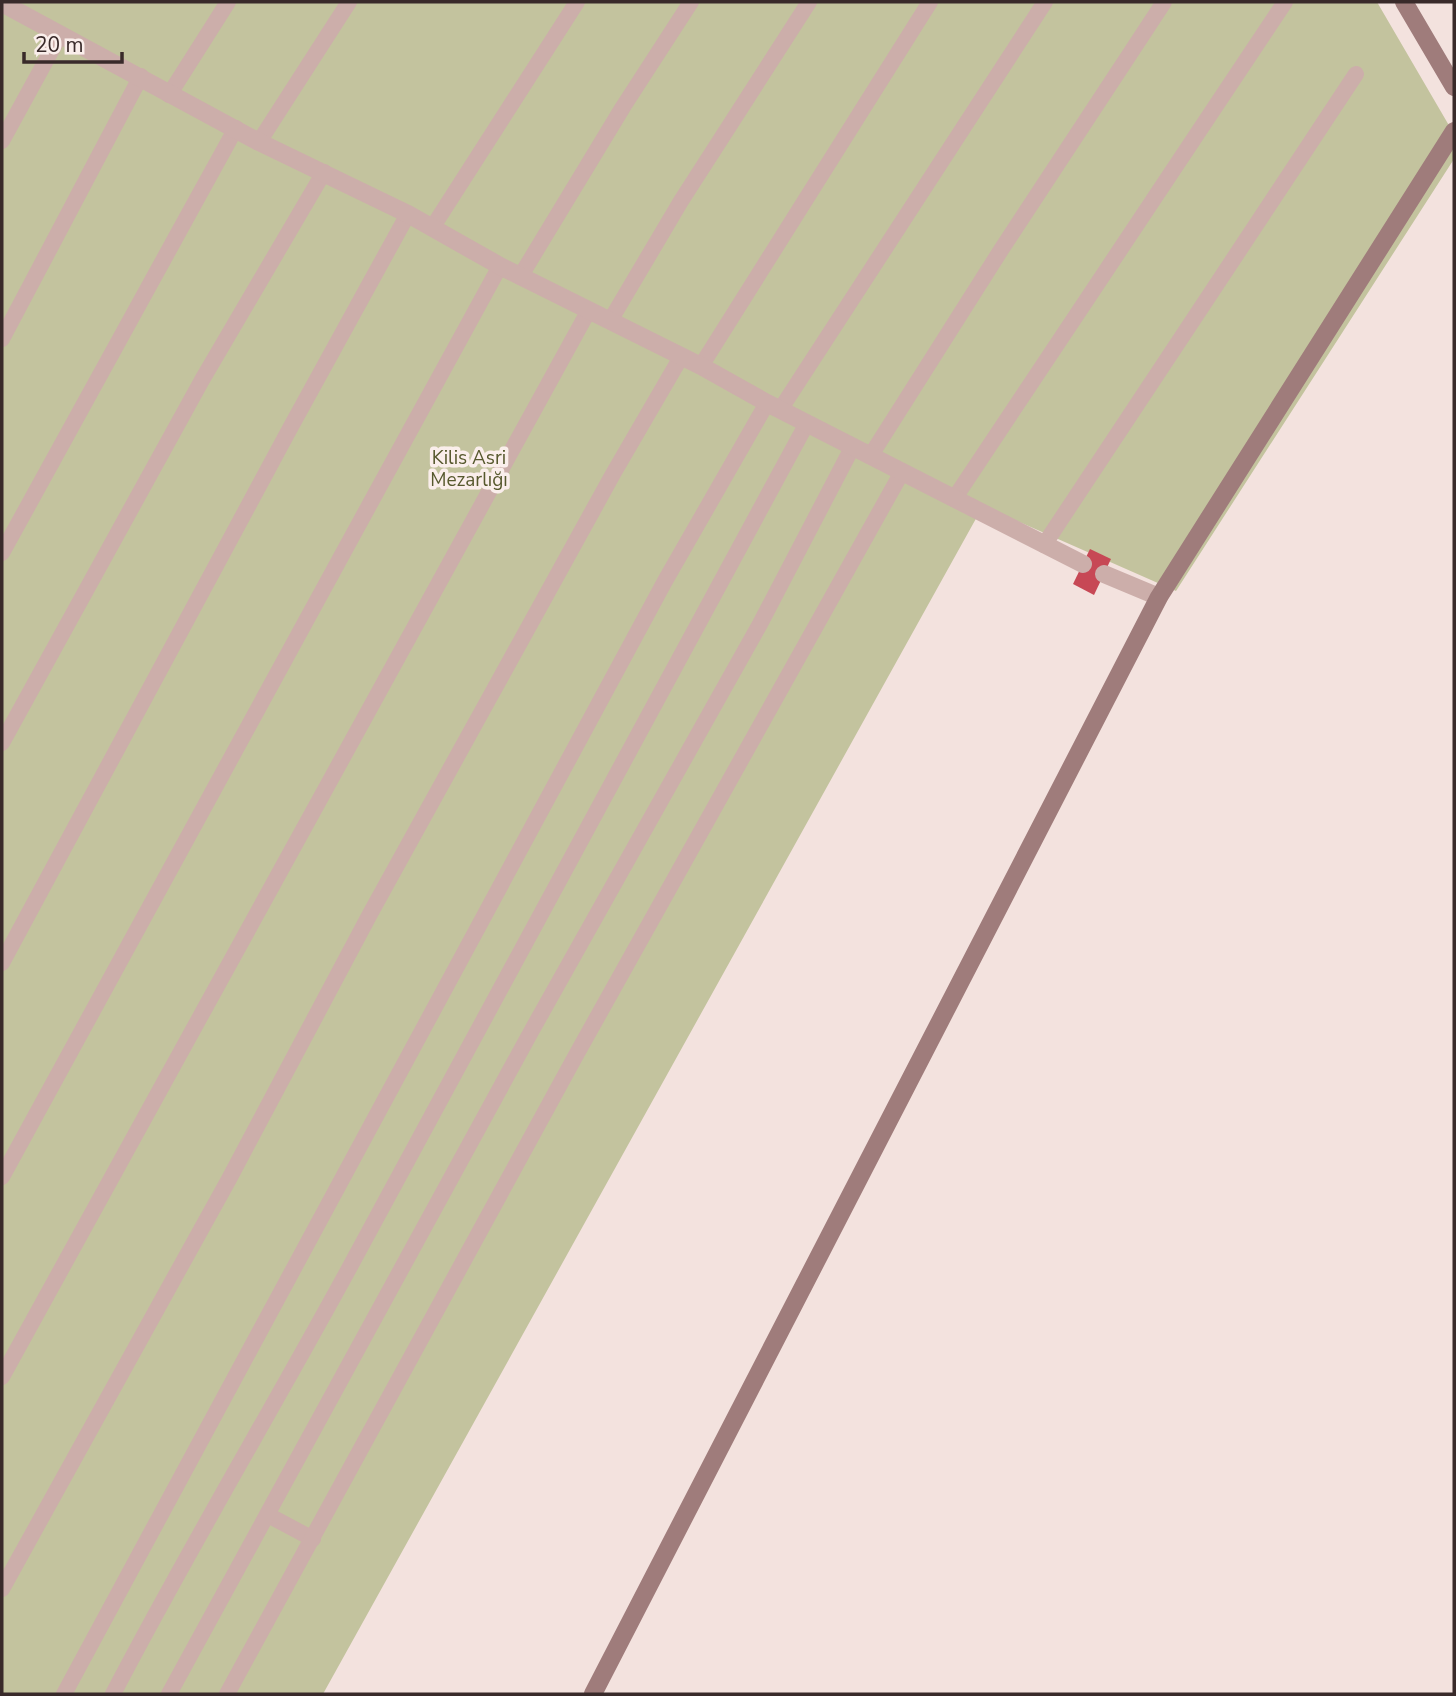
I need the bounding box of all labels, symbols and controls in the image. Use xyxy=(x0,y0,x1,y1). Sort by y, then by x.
scale bar xyxy=(24,21,122,65)
text: 20 m xyxy=(35,31,84,59)
park label: Kilis Asri Mezarlığı xyxy=(430,445,508,493)

